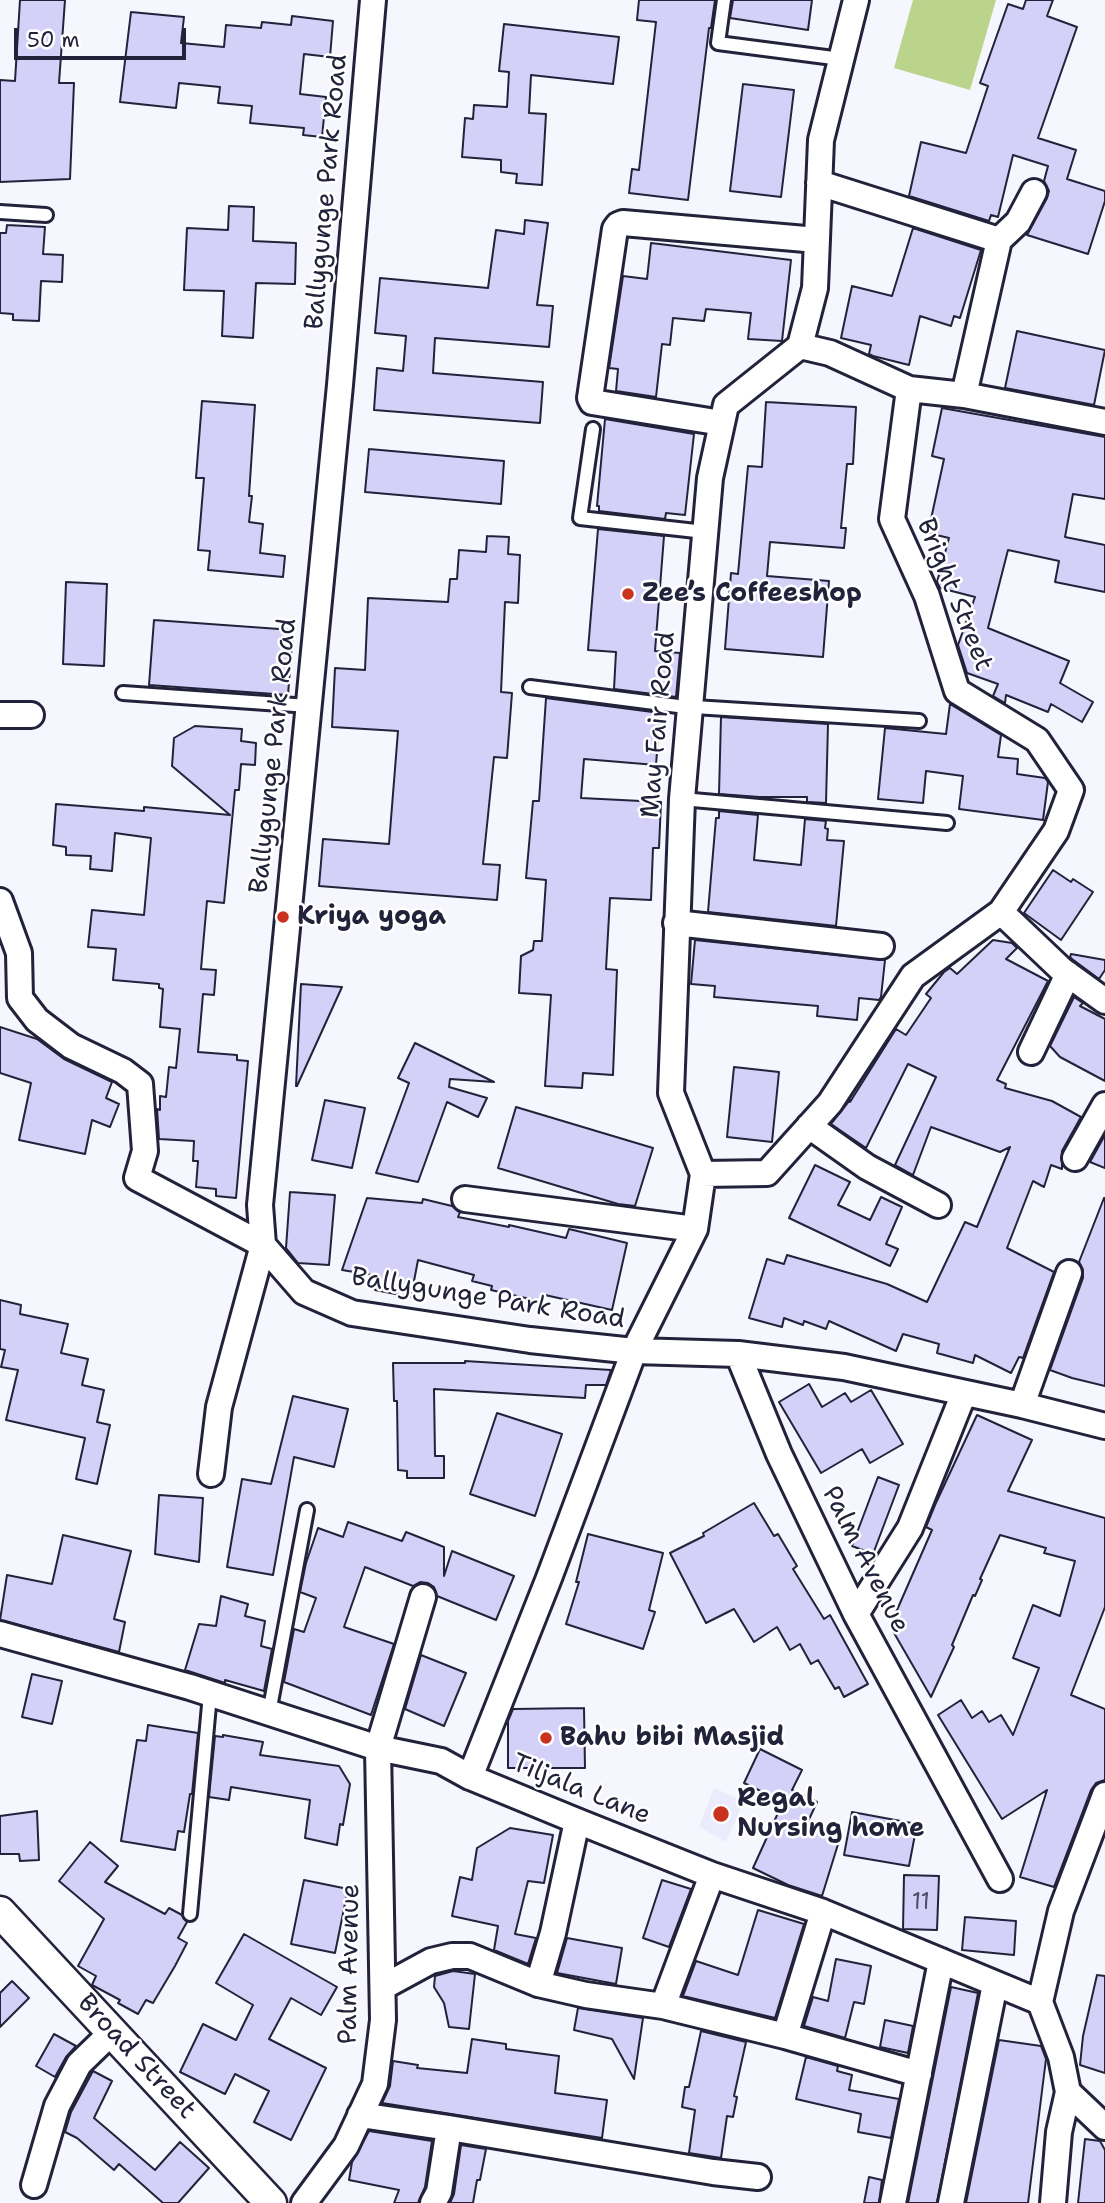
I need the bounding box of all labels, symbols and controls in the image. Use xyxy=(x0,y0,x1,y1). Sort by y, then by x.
scale bar xyxy=(18,14,189,58)
text: 50 m xyxy=(27,26,80,54)
street label: Ballygunge Park Road xyxy=(299,53,355,331)
street label: Bright Street xyxy=(909,514,999,676)
place label: Zee’s Coffeeshop xyxy=(642,578,862,610)
marker: Zee’s Coffeeshop xyxy=(620,586,636,602)
street label: Ballygunge Park Road xyxy=(244,617,304,895)
street label: May Fair Road xyxy=(635,630,683,820)
place label: Kriya yoga xyxy=(297,901,446,933)
marker: Kriya yoga xyxy=(275,909,291,925)
street label: Ballygunge Park Road xyxy=(349,1262,627,1336)
street label: Palm Avenue xyxy=(815,1481,915,1639)
place label: Bahu bibi Masjid xyxy=(560,1722,785,1754)
marker: Bahu bibi Masjid xyxy=(538,1730,554,1746)
street label: Tiljala Lane xyxy=(507,1748,655,1832)
place label: Regal Nursing home xyxy=(737,1783,925,1844)
marker: Regal Nursing home xyxy=(711,1804,731,1824)
street label: Palm Avenue xyxy=(333,1883,367,2045)
house number: 11 xyxy=(912,1889,930,1917)
street label: Broad Street xyxy=(70,1988,202,2126)

